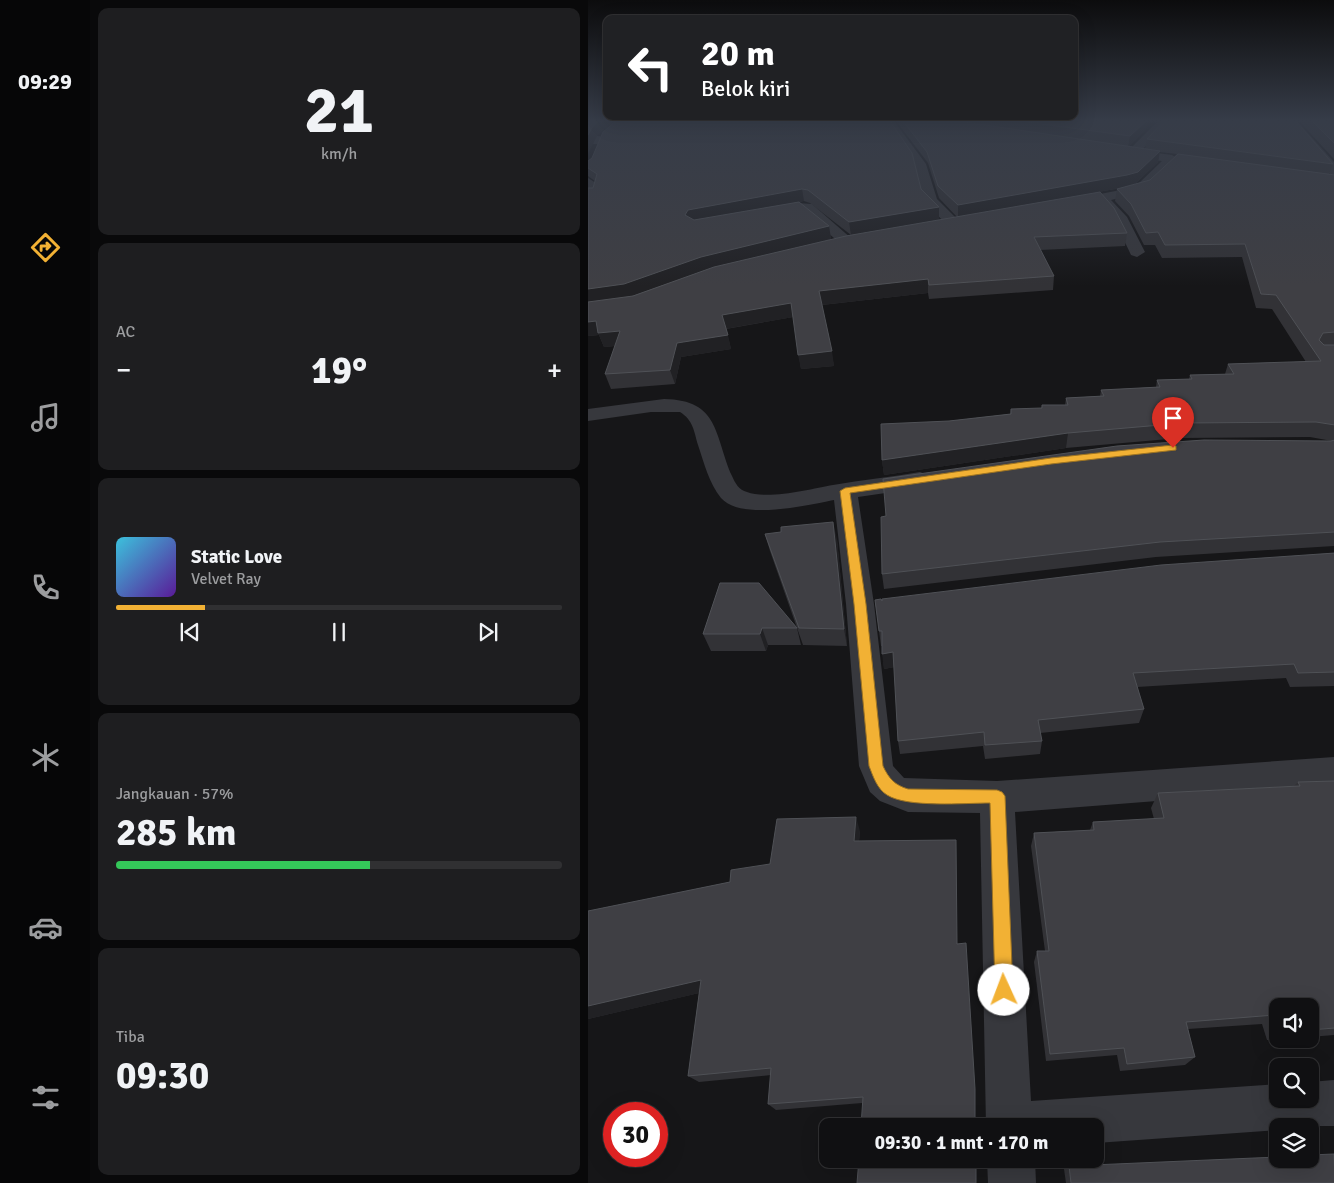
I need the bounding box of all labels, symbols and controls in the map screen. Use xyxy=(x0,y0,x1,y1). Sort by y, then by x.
text: 20 m xyxy=(701,32,775,75)
icon: left xyxy=(618,35,683,100)
text: 09:29 xyxy=(18,68,72,95)
text: 21 xyxy=(304,71,374,151)
text: Belok kiri xyxy=(701,75,790,102)
text: km/h xyxy=(321,144,357,164)
icon: directions xyxy=(28,230,63,265)
text: AC xyxy=(116,322,135,342)
text: 19° xyxy=(311,347,367,394)
text: − xyxy=(116,353,131,387)
text: + xyxy=(547,353,562,387)
pin xyxy=(1152,397,1194,448)
icon: music xyxy=(28,400,63,435)
icon: arrive xyxy=(1159,404,1187,432)
text: Static Love xyxy=(191,545,282,569)
text: Velvet Ray xyxy=(191,569,261,589)
icon: phone xyxy=(28,570,63,605)
icon: previous xyxy=(176,618,204,646)
icon: pause xyxy=(325,618,353,646)
icon: next xyxy=(474,618,502,646)
icon: climate xyxy=(28,740,63,775)
text: Jangkauan · 57% xyxy=(116,784,233,804)
text: 285 km xyxy=(116,809,237,856)
icon: car xyxy=(28,910,63,945)
position arrow xyxy=(977,963,1029,1015)
map controls xyxy=(1269,998,1319,1168)
button: sound xyxy=(1269,998,1319,1048)
text: Tiba xyxy=(116,1027,145,1047)
text: 09:30 xyxy=(116,1052,209,1099)
button: search xyxy=(1269,1058,1319,1108)
icon: filters xyxy=(28,1080,63,1115)
speed limit sign: 30 xyxy=(603,1102,668,1167)
button: layers xyxy=(1269,1118,1319,1168)
text: 09:30 · 1 mnt · 170 m xyxy=(875,1131,1048,1155)

